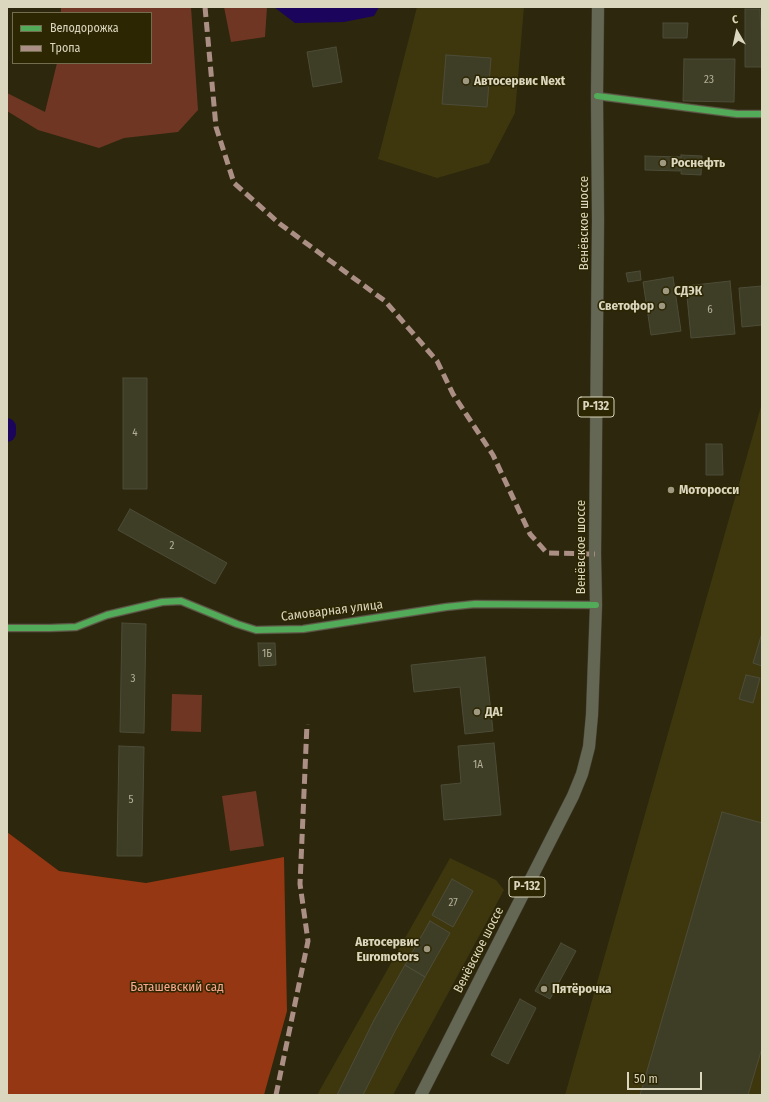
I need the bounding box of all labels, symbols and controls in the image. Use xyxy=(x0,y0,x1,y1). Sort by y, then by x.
legend xyxy=(12,12,152,64)
north arrow xyxy=(717,12,757,52)
text: С xyxy=(731,13,739,27)
text: Велодорожка xyxy=(50,21,119,35)
text: Тропа xyxy=(50,41,81,55)
place label: Автосервис Next xyxy=(474,73,565,89)
house number: 23 xyxy=(704,73,714,87)
marker: Автосервис Next xyxy=(461,76,471,86)
place label: Роснефть xyxy=(671,155,725,171)
marker: Роснефть xyxy=(658,158,668,168)
street label: Венёвское шоссе xyxy=(576,176,592,270)
place label: СДЭК xyxy=(674,283,702,299)
marker: СДЭК xyxy=(661,286,671,296)
place label: Светофор xyxy=(598,298,654,314)
marker: Светофор xyxy=(657,301,667,311)
house number: 6 xyxy=(707,303,713,317)
road number: Р-132 xyxy=(578,397,614,417)
house number: 4 xyxy=(132,426,138,440)
place label: Моторосси xyxy=(679,482,739,498)
marker: Моторосси xyxy=(666,485,676,495)
street label: Венёвское шоссе xyxy=(573,500,589,594)
house number: 2 xyxy=(170,539,174,553)
street label: Самоварная улица xyxy=(280,597,384,625)
house number: 1Б xyxy=(262,647,272,661)
house number: 3 xyxy=(131,672,135,686)
place label: ДА! xyxy=(485,704,503,720)
marker: ДА! xyxy=(472,707,482,717)
house number: 1А xyxy=(473,758,483,772)
house number: 5 xyxy=(128,793,134,807)
road number: Р-132 xyxy=(509,877,545,897)
house number: 27 xyxy=(448,896,458,910)
street label: Венёвское шоссе xyxy=(451,904,507,996)
place label: Автосервис Euromotors xyxy=(355,934,419,965)
marker: Автосервис Euromotors xyxy=(422,944,432,954)
park label: Баташевский сад xyxy=(130,979,224,995)
place label: Пятёрочка xyxy=(552,981,612,997)
marker: Пятёрочка xyxy=(539,984,549,994)
scale bar xyxy=(629,1064,704,1090)
text: 50 m xyxy=(634,1072,658,1086)

